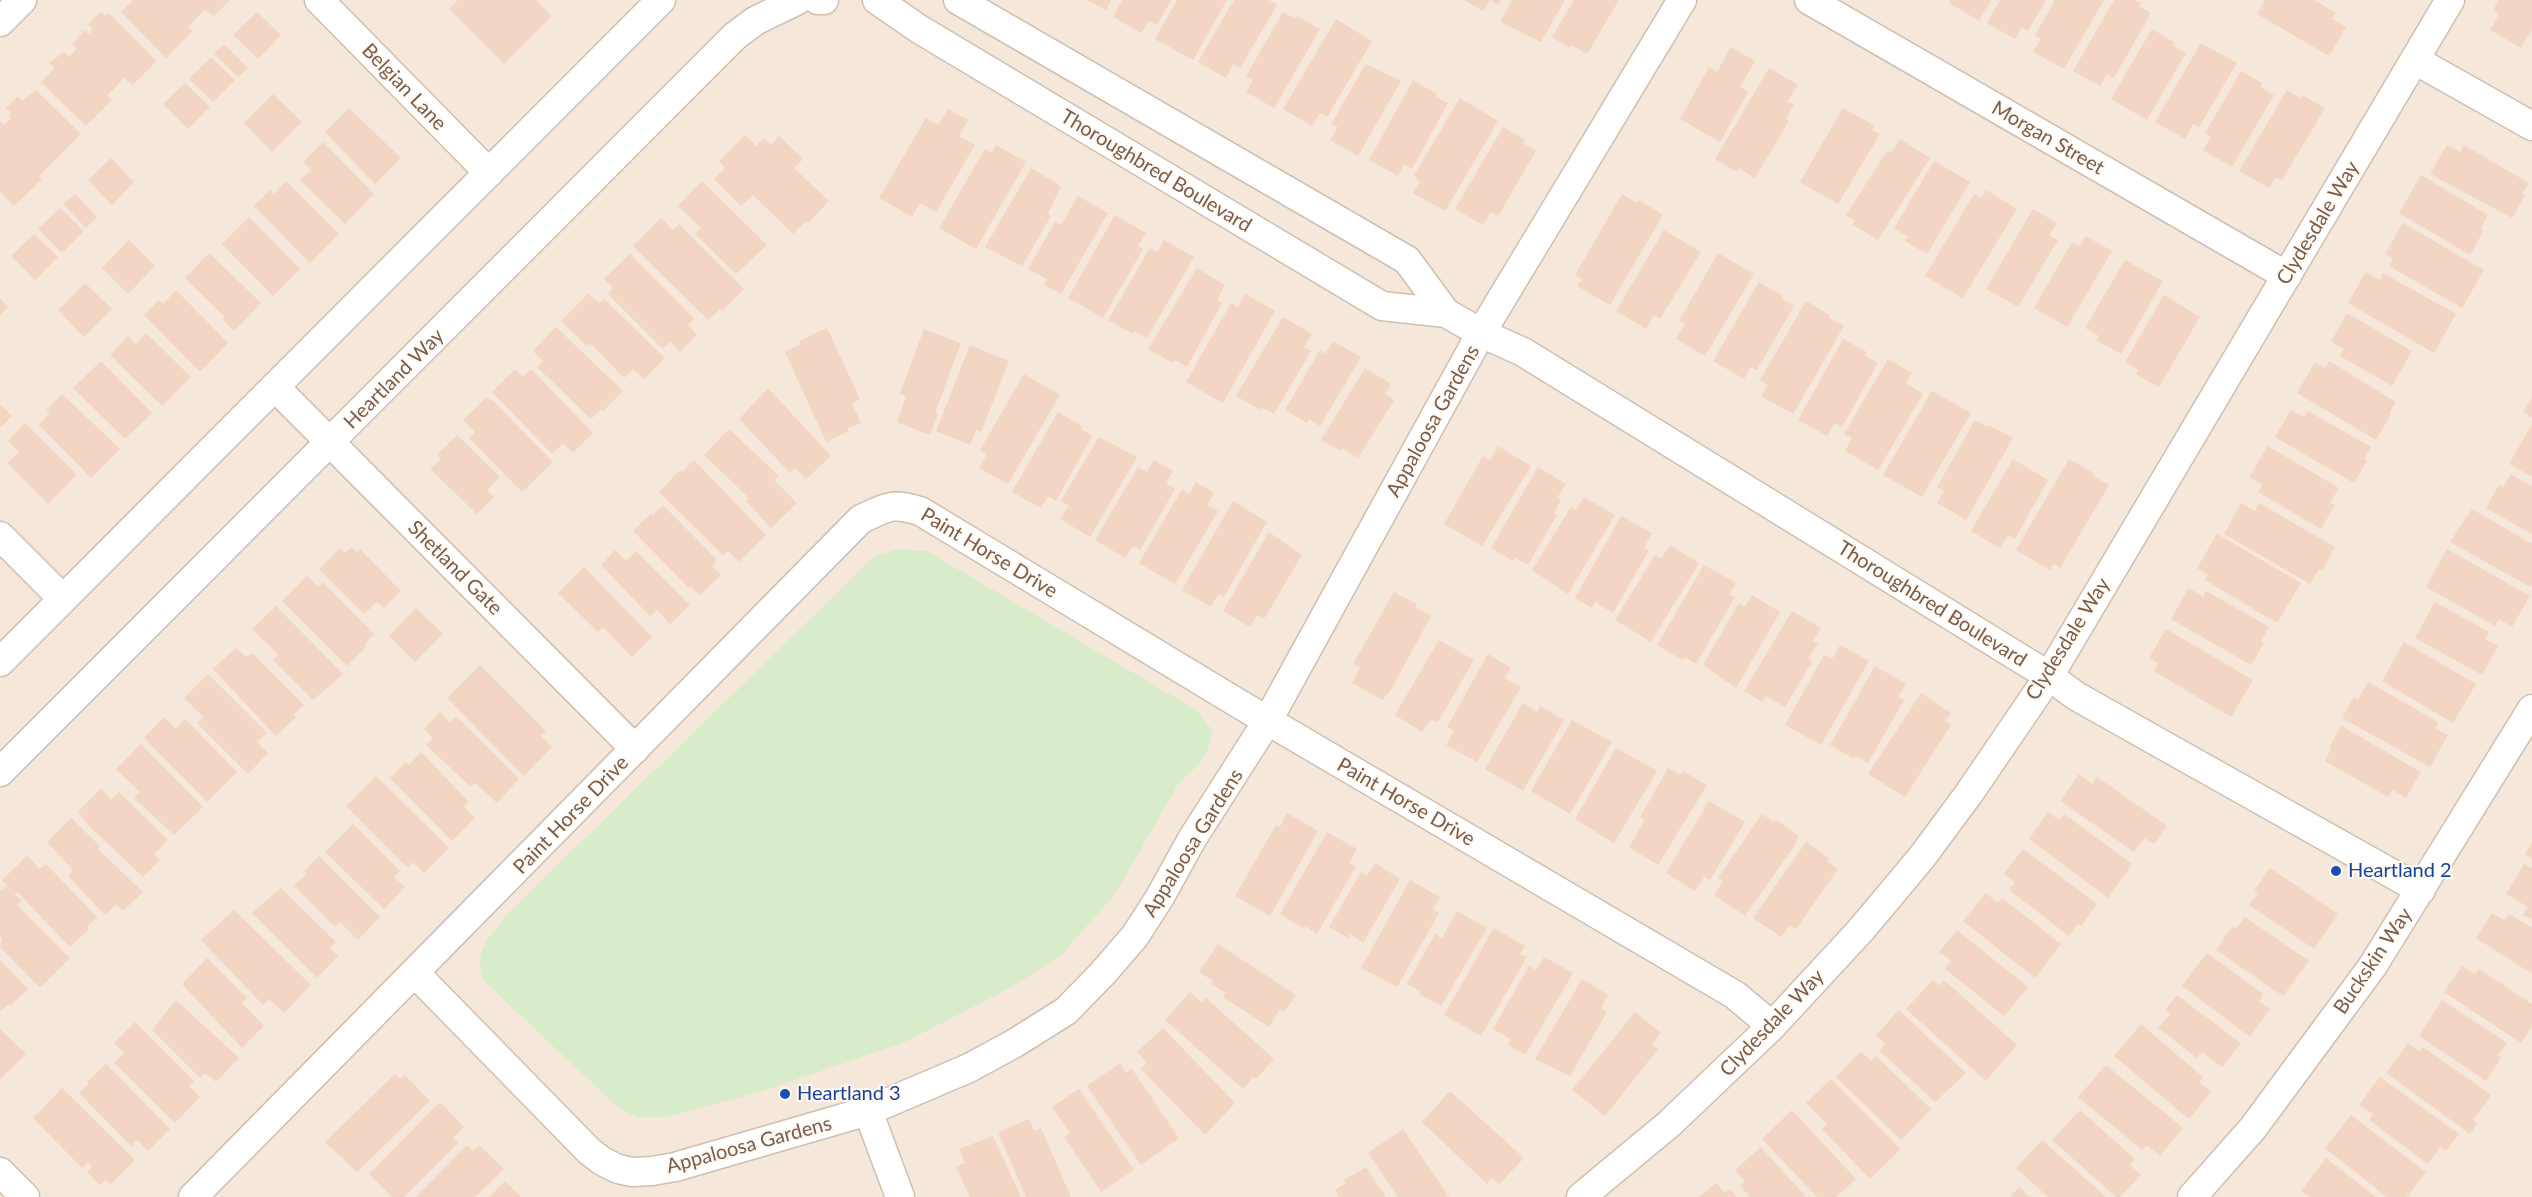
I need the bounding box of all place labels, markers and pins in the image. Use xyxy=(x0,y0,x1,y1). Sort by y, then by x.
place label: Heartland 2 xyxy=(2348,859,2452,883)
marker: Heartland 2 xyxy=(2329,864,2343,878)
place label: Heartland 3 xyxy=(797,1082,901,1106)
marker: Heartland 3 xyxy=(778,1087,792,1101)

